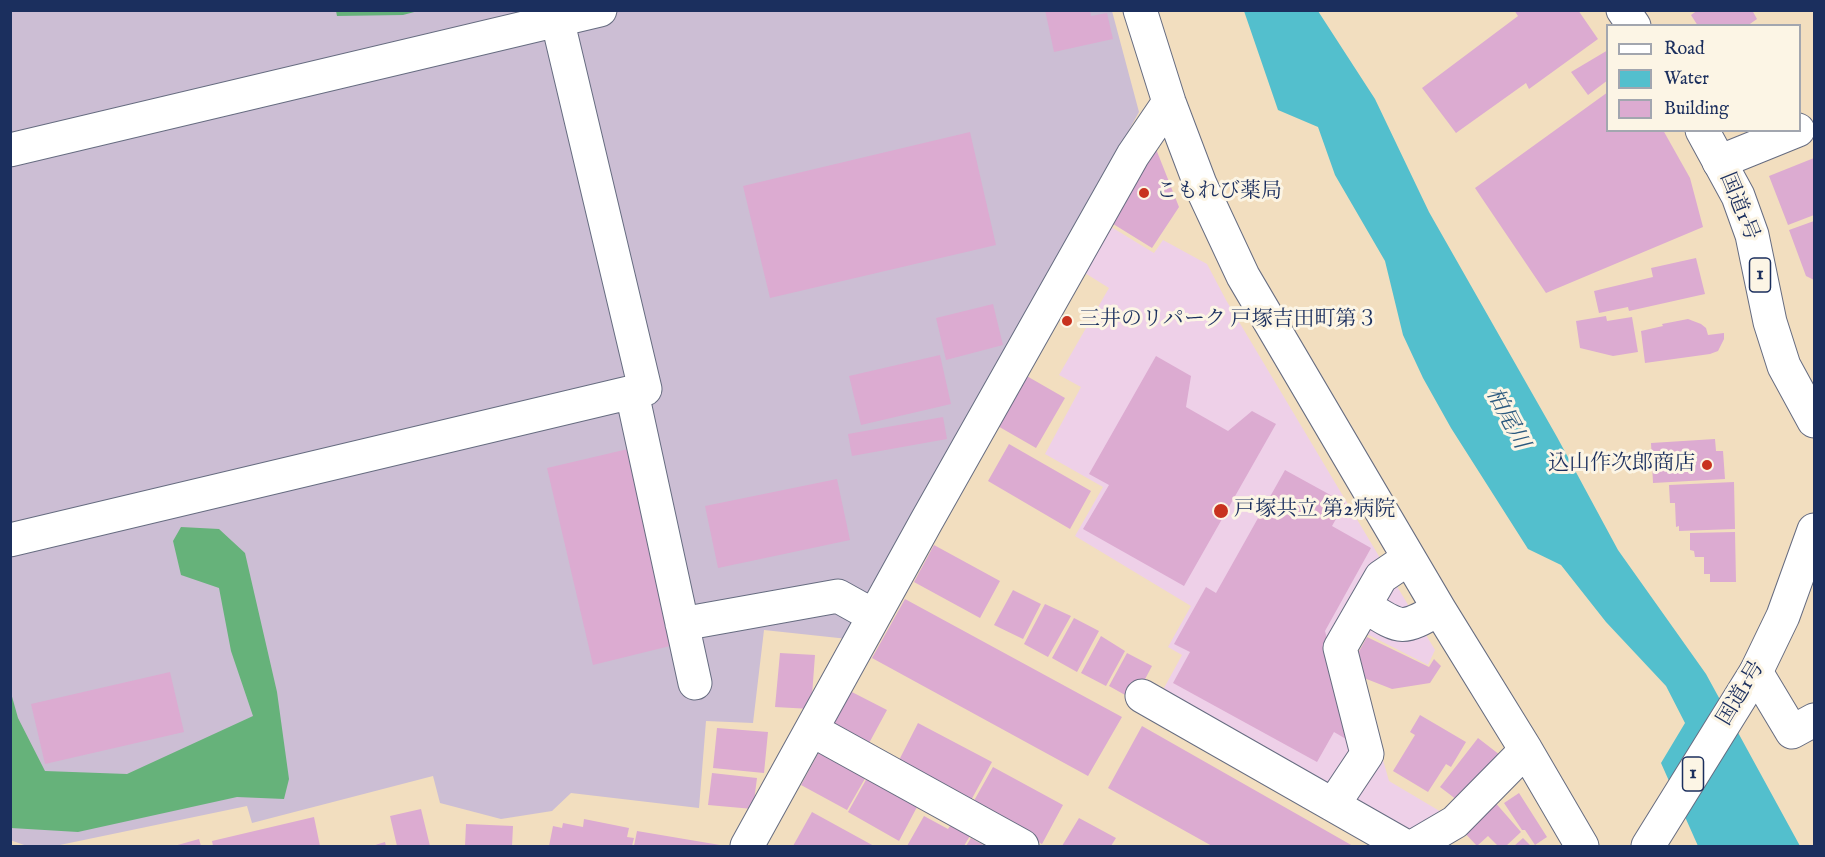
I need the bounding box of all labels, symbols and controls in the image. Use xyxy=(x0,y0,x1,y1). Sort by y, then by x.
legend xyxy=(1606,24,1801,132)
text: Road xyxy=(1664,38,1705,61)
text: Water xyxy=(1664,68,1709,91)
text: Building xyxy=(1664,98,1729,121)
street label: 国道1号 xyxy=(1713,169,1763,245)
place label: こもれび薬局 xyxy=(1156,180,1282,206)
marker: こもれび薬局 xyxy=(1137,186,1151,200)
road number: 1 xyxy=(1750,258,1770,292)
place label: 三井のリパーク 戸塚吉田町第３ xyxy=(1079,308,1378,334)
marker: 三井のリパーク 戸塚吉田町第３ xyxy=(1060,314,1074,328)
water label: 柏尾川 xyxy=(1479,384,1533,454)
place label: 込山作次郎商店 xyxy=(1548,452,1695,478)
marker: 込山作次郎商店 xyxy=(1700,458,1714,472)
place label: 戸塚共立 第2病院 xyxy=(1234,498,1395,524)
marker: 戸塚共立 第2病院 xyxy=(1212,502,1230,520)
street label: 国道1号 xyxy=(1713,657,1771,731)
road number: 1 xyxy=(1682,757,1704,791)

